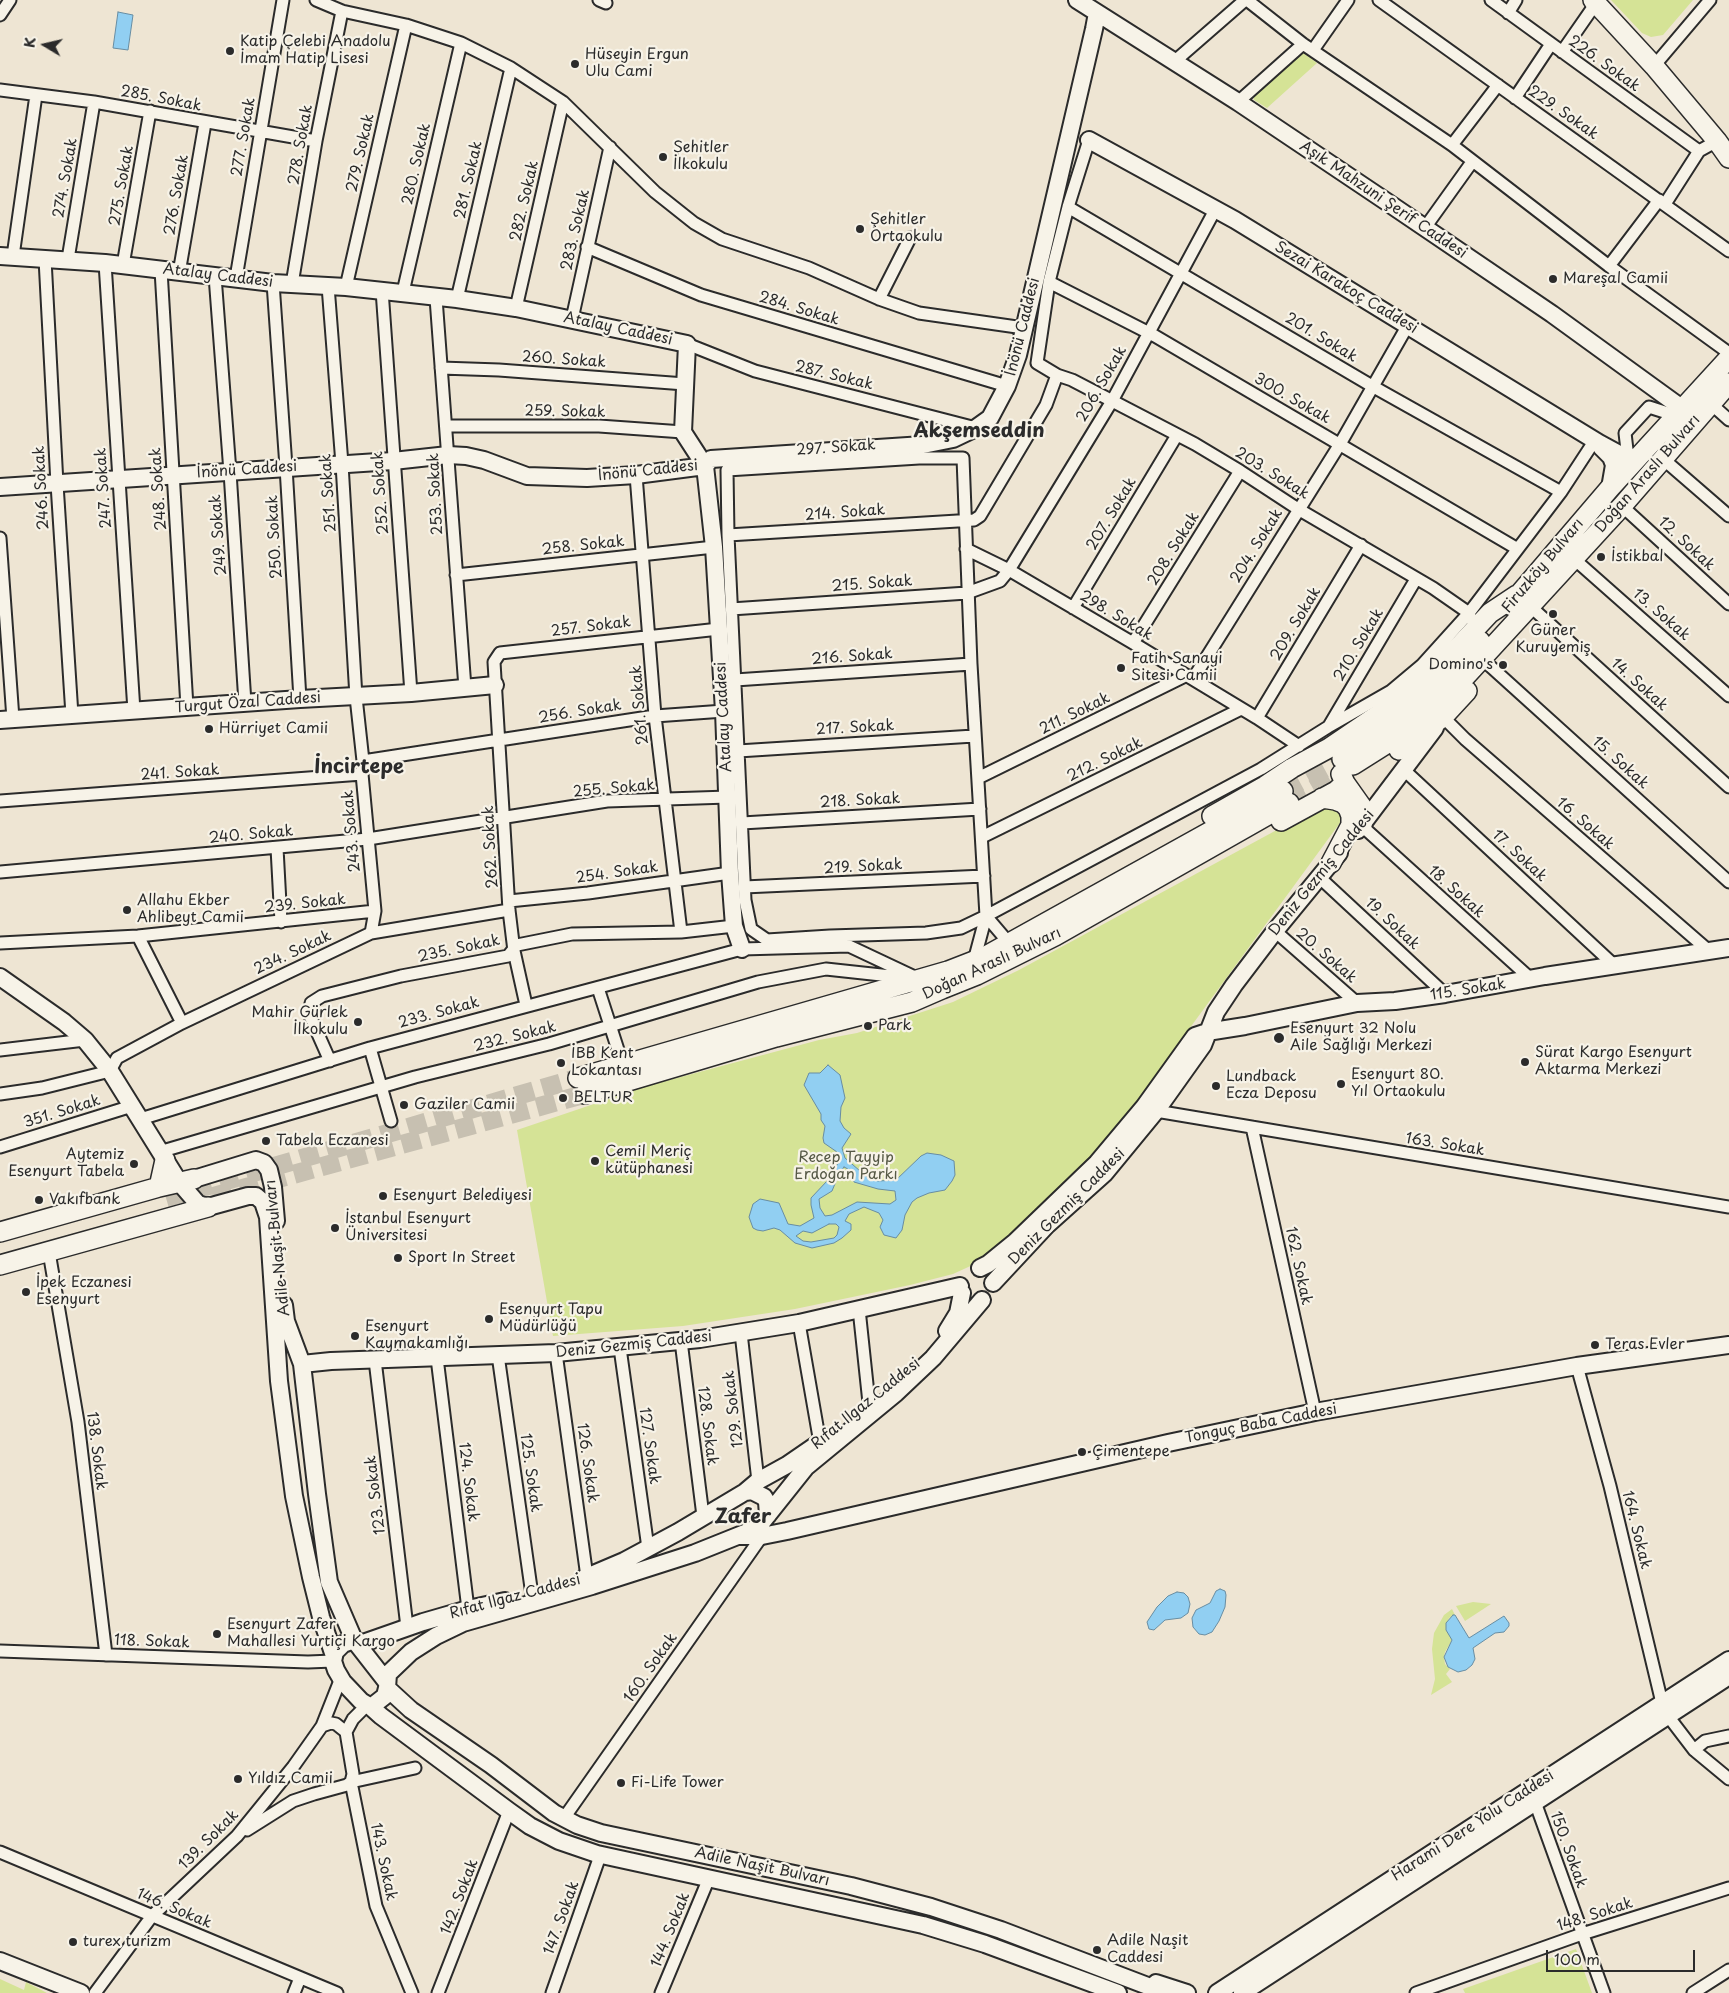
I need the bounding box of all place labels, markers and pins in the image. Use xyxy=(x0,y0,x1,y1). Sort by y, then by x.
place label: Katip Çelebi Anadolu İmam Hatip Lisesi xyxy=(240,33,390,68)
marker: Katip Çelebi Anadolu İmam Hatip Lisesi xyxy=(224,45,236,57)
place label: Hüseyin Ergun Ulu Cami xyxy=(585,46,689,81)
marker: Hüseyin Ergun Ulu Cami xyxy=(569,58,581,70)
place label: Şehitler İlkokulu xyxy=(673,139,729,174)
marker: Şehitler İlkokulu xyxy=(657,151,669,163)
place label: Şehitler Ortaokulu xyxy=(870,211,943,246)
marker: Şehitler Ortaokulu xyxy=(854,223,866,235)
place label: Mareşal Camii xyxy=(1563,270,1668,288)
marker: Mareşal Camii xyxy=(1547,273,1559,285)
place label: İstikbal xyxy=(1611,548,1663,566)
marker: İstikbal xyxy=(1595,551,1607,563)
marker: Güner Kuruyemiş xyxy=(1547,608,1559,620)
place label: Güner Kuruyemiş xyxy=(1515,622,1591,657)
place label: Fatih Sanayi Sitesi Camii xyxy=(1131,650,1223,685)
place label: Domino's xyxy=(1429,656,1493,674)
marker: Domino's xyxy=(1497,659,1509,671)
marker: Fatih Sanayi Sitesi Camii xyxy=(1115,662,1127,674)
place label: Hürriyet Camii xyxy=(219,720,328,738)
marker: Hürriyet Camii xyxy=(203,723,215,735)
place label: Allahu Ekber Ahlibeyt Camii xyxy=(137,892,244,927)
marker: Allahu Ekber Ahlibeyt Camii xyxy=(121,904,133,916)
place label: Mahir Gürlek İlkokulu xyxy=(251,1004,348,1039)
marker: Mahir Gürlek İlkokulu xyxy=(352,1016,364,1028)
place label: Park xyxy=(878,1017,912,1035)
marker: Park xyxy=(862,1020,874,1032)
place label: Esenyurt 32 Nolu Aile Sağlığı Merkezi xyxy=(1290,1020,1432,1055)
marker: Esenyurt 32 Nolu Aile Sağlığı Merkezi xyxy=(1272,1031,1286,1045)
place label: Sürat Kargo Esenyurt Aktarma Merkezi xyxy=(1535,1044,1692,1079)
place label: İBB Kent Lokantası xyxy=(571,1045,642,1080)
marker: Sürat Kargo Esenyurt Aktarma Merkezi xyxy=(1519,1056,1531,1068)
marker: İBB Kent Lokantası xyxy=(555,1057,567,1069)
place label: Esenyurt 80. Yıl Ortaokulu xyxy=(1351,1066,1446,1101)
place label: Lundback Ecza Deposu xyxy=(1226,1068,1317,1103)
marker: Esenyurt 80. Yıl Ortaokulu xyxy=(1335,1078,1347,1090)
marker: Lundback Ecza Deposu xyxy=(1210,1080,1222,1092)
place label: BELTUR xyxy=(573,1089,633,1107)
marker: BELTUR xyxy=(557,1092,569,1104)
place label: Gaziler Camii xyxy=(414,1096,515,1114)
marker: Gaziler Camii xyxy=(398,1099,410,1111)
place label: Tabela Eczanesi xyxy=(276,1132,389,1150)
marker: Tabela Eczanesi xyxy=(260,1135,272,1147)
place label: Cemil Meriç kütüphanesi xyxy=(605,1143,693,1178)
place label: Aytemiz Esenyurt Tabela xyxy=(8,1146,124,1181)
marker: Cemil Meriç kütüphanesi xyxy=(589,1155,601,1167)
marker: Aytemiz Esenyurt Tabela xyxy=(128,1158,140,1170)
place label: Esenyurt Belediyesi xyxy=(393,1187,532,1205)
marker: Esenyurt Belediyesi xyxy=(377,1190,389,1202)
place label: Vakıfbank xyxy=(49,1191,120,1209)
marker: Vakıfbank xyxy=(33,1194,45,1206)
place label: İstanbul Esenyurt Üniversitesi xyxy=(345,1210,471,1245)
marker: İstanbul Esenyurt Üniversitesi xyxy=(329,1222,341,1234)
place label: Sport In Street xyxy=(408,1249,515,1267)
marker: Sport In Street xyxy=(392,1252,404,1264)
place label: İpek Eczanesi Esenyurt xyxy=(36,1274,132,1309)
marker: İpek Eczanesi Esenyurt xyxy=(20,1286,32,1298)
place label: Esenyurt Tapu Müdürlüğü xyxy=(499,1301,603,1336)
marker: Esenyurt Tapu Müdürlüğü xyxy=(483,1313,495,1325)
place label: Esenyurt Kaymakamlığı xyxy=(365,1318,468,1353)
marker: Esenyurt Kaymakamlığı xyxy=(349,1330,361,1342)
place label: Teras Evler xyxy=(1605,1336,1685,1354)
marker: Teras Evler xyxy=(1589,1339,1601,1351)
place label: Çimentepe xyxy=(1092,1443,1170,1461)
marker: Çimentepe xyxy=(1076,1446,1088,1458)
place label: Esenyurt Zafer Mahallesi Yurtiçi Kargo xyxy=(227,1616,395,1651)
marker: Esenyurt Zafer Mahallesi Yurtiçi Kargo xyxy=(211,1628,223,1640)
place label: Yıldız Camii xyxy=(248,1770,333,1788)
marker: Yıldız Camii xyxy=(232,1773,244,1785)
place label: Fi-Life Tower xyxy=(631,1774,724,1792)
marker: Fi-Life Tower xyxy=(615,1777,627,1789)
place label: Adile Naşit Caddesi xyxy=(1107,1932,1188,1967)
place label: turex turizm xyxy=(83,1933,171,1951)
marker: turex turizm xyxy=(67,1936,79,1948)
marker: Adile Naşit Caddesi xyxy=(1091,1944,1103,1956)

